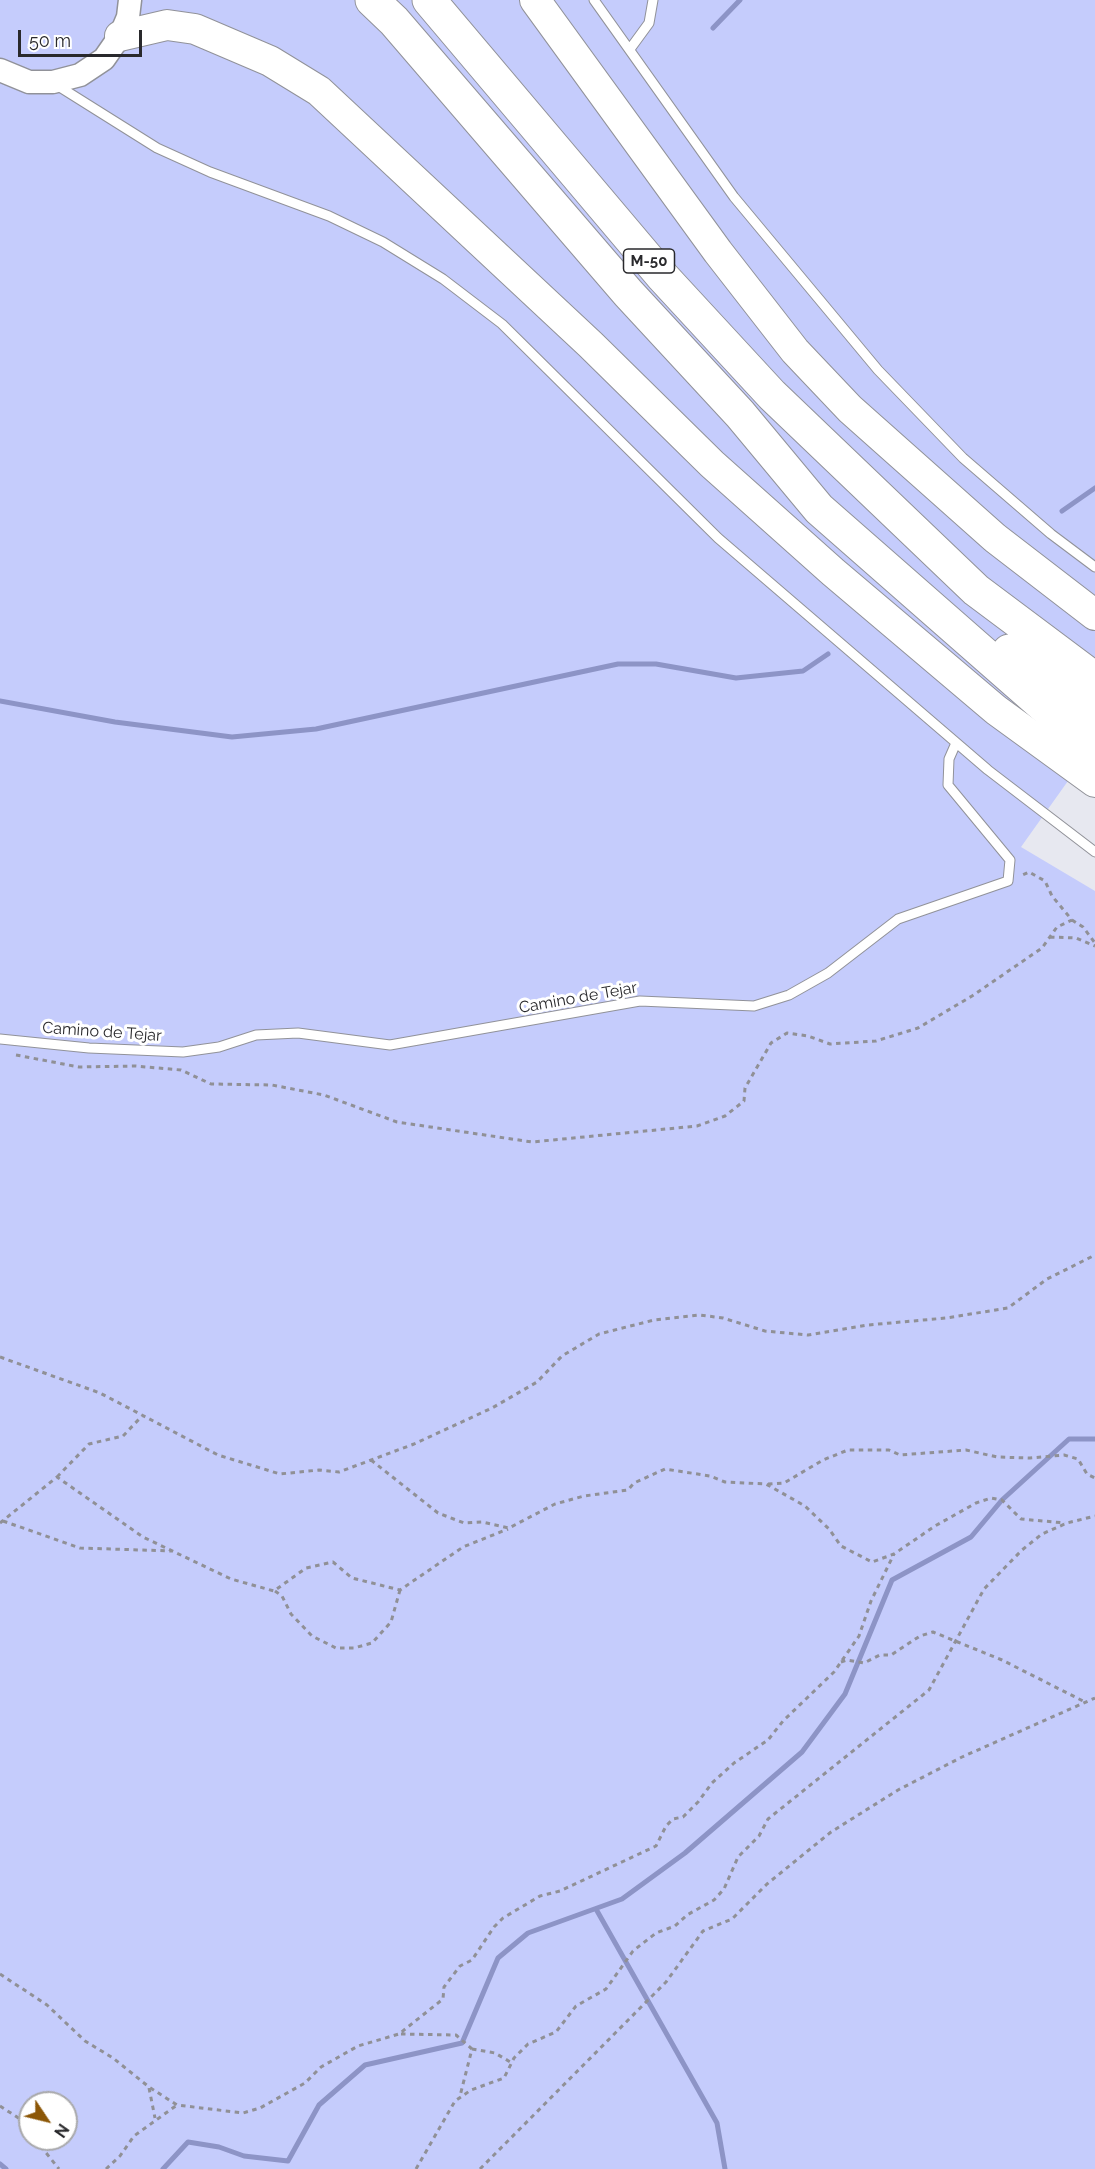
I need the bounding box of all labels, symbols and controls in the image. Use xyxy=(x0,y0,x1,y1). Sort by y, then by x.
scale bar xyxy=(21,18,146,56)
text: 50 m xyxy=(29,30,71,51)
road number: M-50 xyxy=(624,249,674,273)
street label: Camino de Tejar xyxy=(517,978,639,1018)
street label: Camino de Tejar xyxy=(42,1018,162,1046)
north arrow xyxy=(18,2091,78,2151)
text: N xyxy=(50,2120,73,2141)

